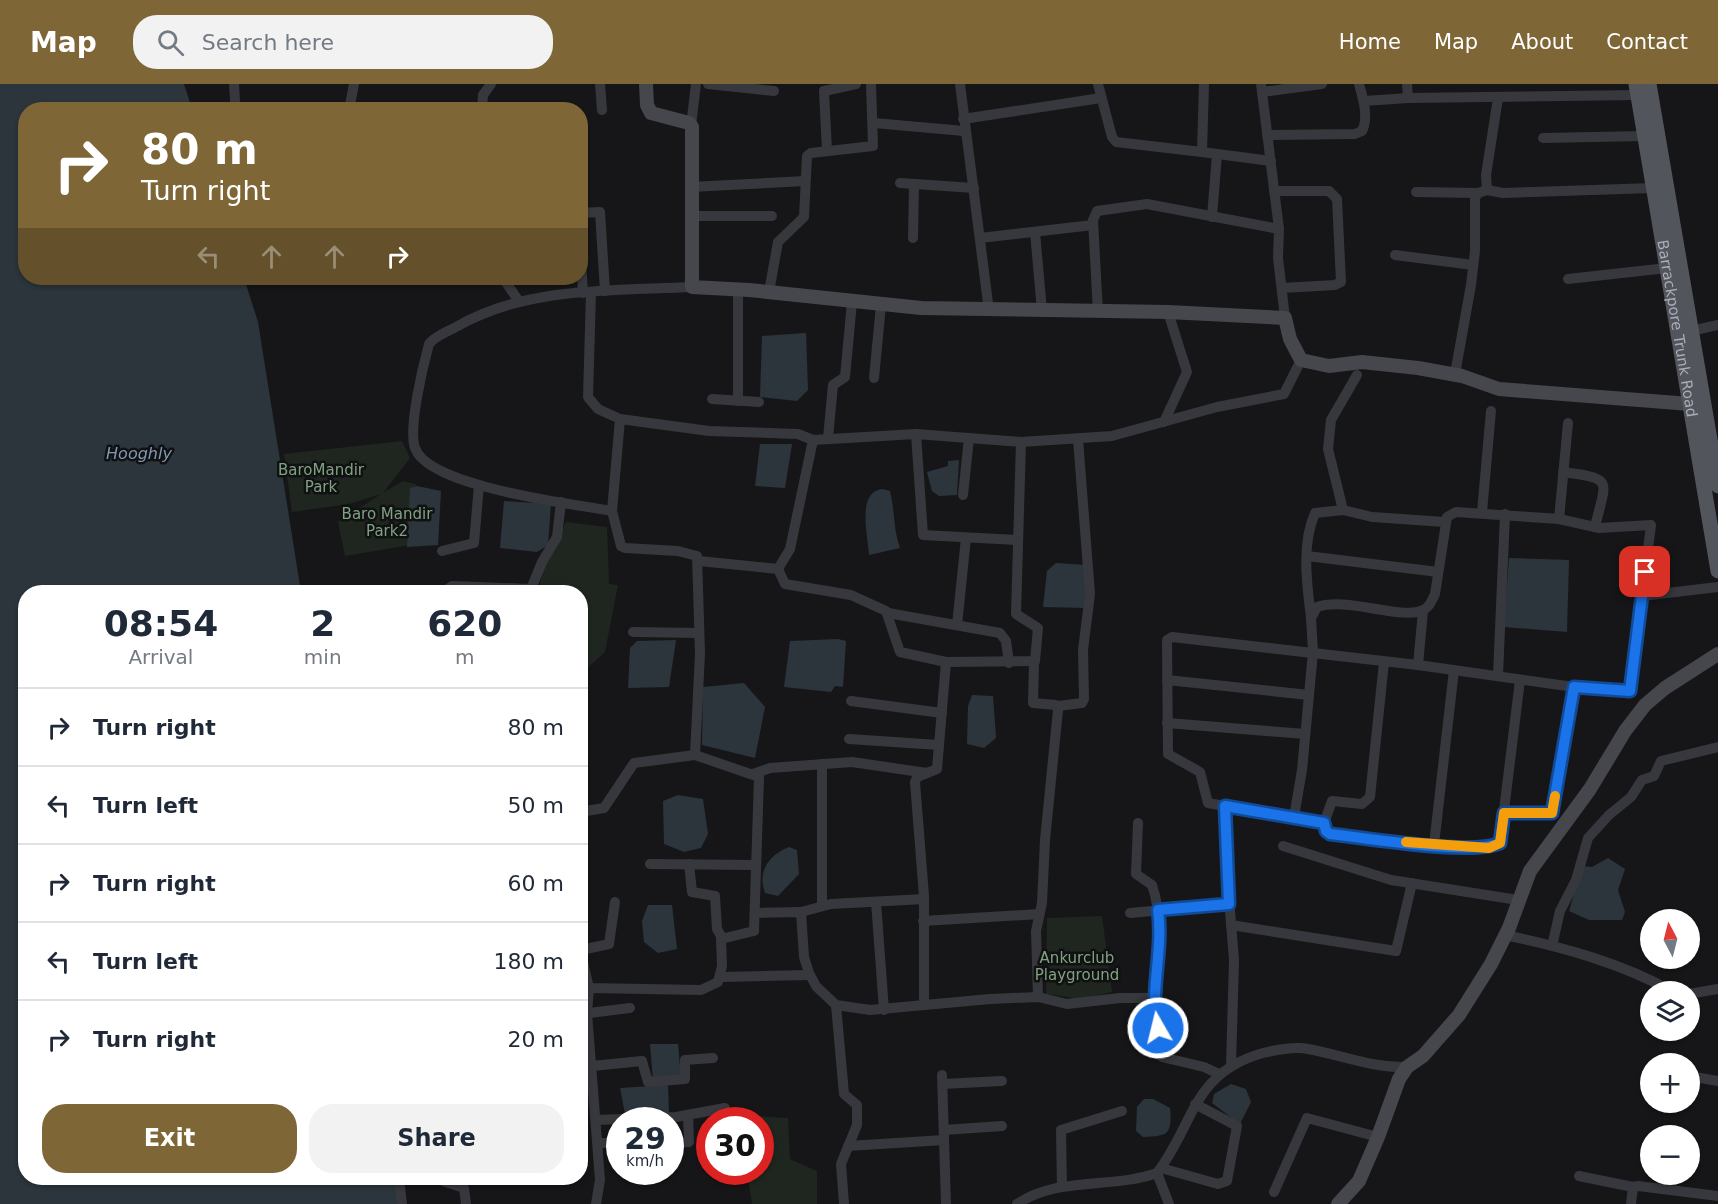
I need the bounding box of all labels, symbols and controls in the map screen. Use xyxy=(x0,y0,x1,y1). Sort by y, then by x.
search box xyxy=(133,15,553,69)
text: Map xyxy=(30,26,97,59)
icon: search xyxy=(154,26,187,59)
text: Search here xyxy=(202,30,334,55)
text: Home xyxy=(1339,30,1401,54)
text: Map xyxy=(1434,30,1478,54)
text: About xyxy=(1511,30,1573,54)
text: Contact xyxy=(1606,30,1688,54)
text: 80 m xyxy=(141,125,258,174)
icon: right xyxy=(42,126,120,204)
text: Turn right xyxy=(141,175,270,206)
street label: Barrackpore Trunk Road xyxy=(1653,239,1701,419)
icon: left xyxy=(192,240,225,273)
icon: ahead xyxy=(255,240,288,273)
icon: ahead xyxy=(318,240,351,273)
icon: right xyxy=(381,240,414,273)
water label: Hooghly xyxy=(106,444,172,463)
park label: BaroMandir Park xyxy=(278,461,365,496)
park label: Baro Mandir Park2 xyxy=(342,505,433,540)
pin xyxy=(1619,546,1670,597)
icon: arrive xyxy=(1628,555,1661,588)
text: 08:54 xyxy=(104,603,218,644)
text: 2 xyxy=(310,603,335,644)
text: 620 xyxy=(427,603,502,644)
text: Arrival xyxy=(128,645,193,669)
text: min xyxy=(304,645,342,669)
text: m xyxy=(455,645,475,669)
icon: right xyxy=(42,711,75,744)
text: Turn right xyxy=(93,715,216,740)
text: 80 m xyxy=(508,715,564,740)
icon: left xyxy=(42,789,75,822)
text: Turn left xyxy=(93,793,198,818)
text: 50 m xyxy=(508,793,564,818)
icon: right xyxy=(42,867,75,900)
text: Turn right xyxy=(93,871,216,896)
text: 60 m xyxy=(508,871,564,896)
north arrow xyxy=(1640,909,1700,969)
map controls xyxy=(1640,909,1700,1185)
icon: left xyxy=(42,945,75,978)
text: Turn left xyxy=(93,949,198,974)
text: 180 m xyxy=(494,949,564,974)
park label: Ankurclub Playground xyxy=(1035,949,1119,984)
button: layers xyxy=(1640,981,1700,1041)
position arrow xyxy=(1126,996,1190,1060)
icon: right xyxy=(42,1023,75,1056)
text: Turn right xyxy=(93,1027,216,1052)
text: 20 m xyxy=(508,1027,564,1052)
button: + xyxy=(1640,1053,1700,1113)
button: Exit xyxy=(42,1104,297,1173)
button: Share xyxy=(309,1104,564,1173)
speed limit sign: 30 xyxy=(696,1107,774,1185)
text: 29 xyxy=(624,1121,666,1156)
button: − xyxy=(1640,1125,1700,1185)
text: km/h xyxy=(626,1152,664,1170)

